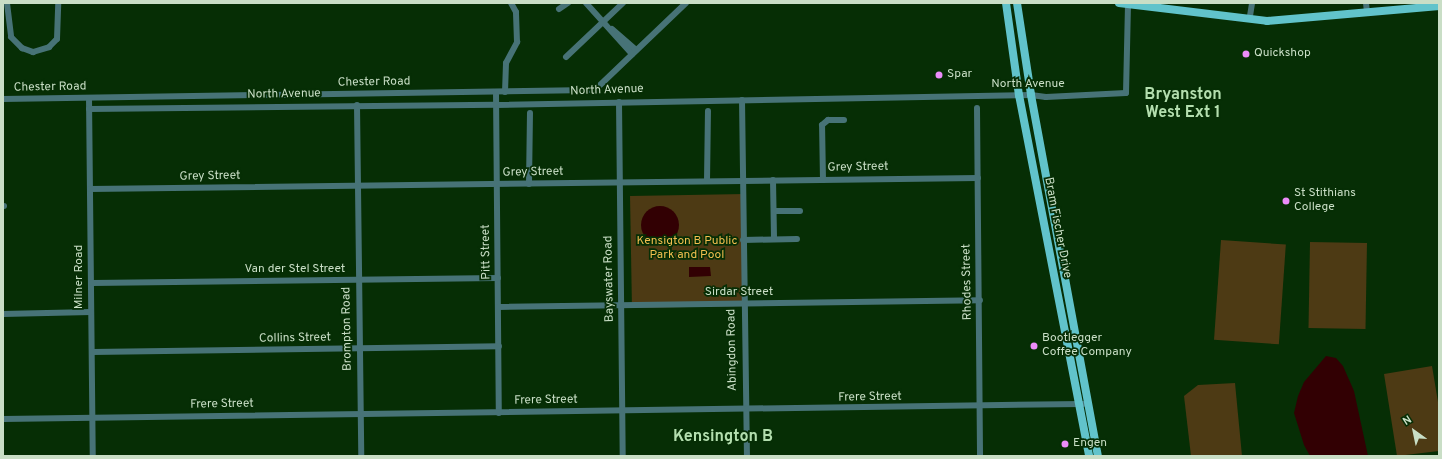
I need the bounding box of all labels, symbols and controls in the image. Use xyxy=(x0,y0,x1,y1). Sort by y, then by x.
place label: Quickshop xyxy=(1254,47,1311,61)
marker: Quickshop xyxy=(1241,49,1251,59)
place label: Spar xyxy=(947,68,972,82)
marker: Spar xyxy=(934,70,944,80)
street label: Chester Road xyxy=(337,75,411,91)
street label: North Avenue xyxy=(991,78,1065,92)
street label: Chester Road xyxy=(13,80,87,96)
street label: North Avenue xyxy=(570,83,644,99)
district label: Bryanston West Ext 1 xyxy=(1144,85,1222,123)
street label: North Avenue xyxy=(247,87,321,103)
street label: Grey Street xyxy=(827,160,889,176)
street label: Grey Street xyxy=(502,165,564,181)
street label: Grey Street xyxy=(179,169,241,185)
street label: Bram Fischer Drive xyxy=(1040,176,1074,280)
place label: St Stithians College xyxy=(1294,187,1356,215)
marker: St Stithians College xyxy=(1281,196,1291,206)
street label: Pitt Street xyxy=(479,224,495,280)
park label: Kensigton B Public Park and Pool xyxy=(637,235,737,263)
street label: Bayswater Road xyxy=(602,236,618,322)
street label: Rhodes Street xyxy=(960,244,976,320)
street label: Milner Road xyxy=(73,245,87,309)
street label: Van der Stel Street xyxy=(245,263,345,277)
street label: Sirdar Street xyxy=(705,286,773,300)
street label: Brompton Road xyxy=(340,287,356,371)
street label: Abingdon Road xyxy=(725,309,741,391)
street label: Collins Street xyxy=(259,331,331,347)
place label: Bootlegger Coffee Company xyxy=(1042,332,1132,360)
marker: Bootlegger Coffee Company xyxy=(1029,341,1039,351)
street label: Frere Street xyxy=(838,390,902,406)
street label: Frere Street xyxy=(514,393,578,409)
street label: Frere Street xyxy=(190,397,254,413)
north arrow xyxy=(1394,411,1434,451)
text: N xyxy=(1400,413,1415,429)
district label: Kensington B xyxy=(673,427,773,447)
place label: Engen xyxy=(1073,437,1107,451)
marker: Engen xyxy=(1060,439,1070,449)

